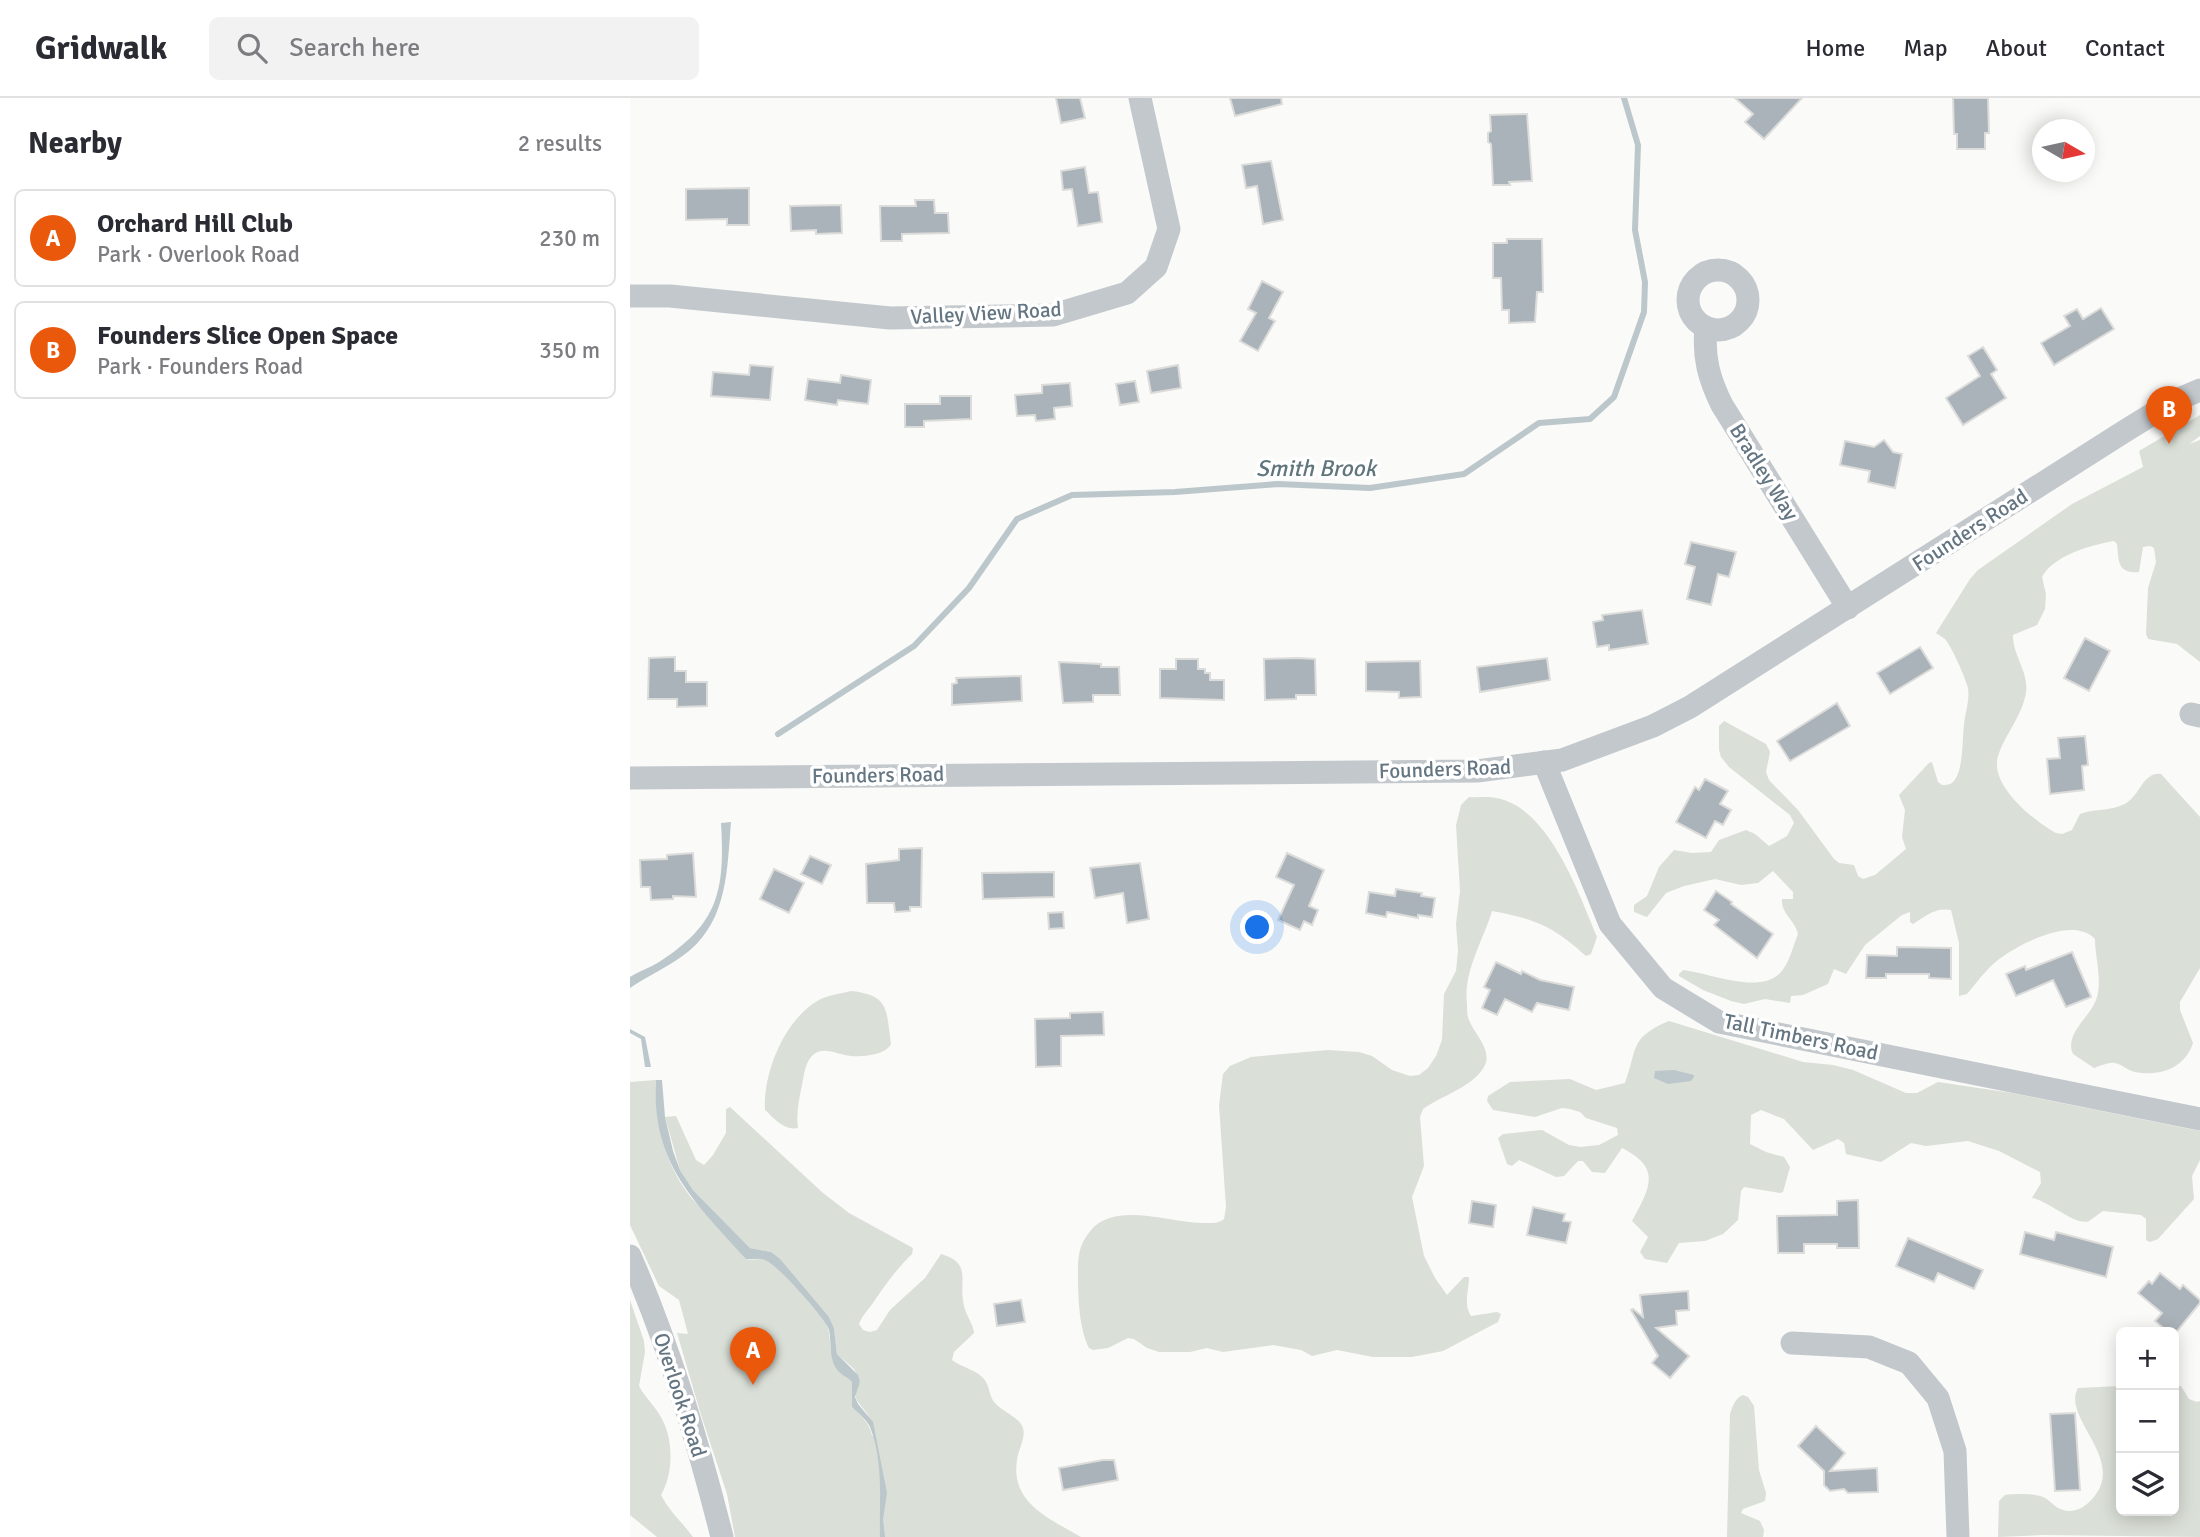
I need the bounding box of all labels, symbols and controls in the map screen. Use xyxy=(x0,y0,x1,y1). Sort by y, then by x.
search box xyxy=(209,17,699,80)
text: Gridwalk xyxy=(35,28,167,69)
icon: search xyxy=(233,29,271,67)
text: Search here xyxy=(289,32,420,64)
text: Home xyxy=(1805,33,1865,63)
text: Map xyxy=(1903,33,1948,63)
text: About xyxy=(1986,33,2047,63)
text: Contact xyxy=(2085,33,2165,63)
north arrow xyxy=(2032,119,2095,182)
text: Nearby xyxy=(28,125,122,162)
text: 2 results xyxy=(518,129,602,158)
text: Orchard Hill Club xyxy=(97,208,293,240)
text: A xyxy=(46,224,60,253)
text: 230 m xyxy=(539,224,600,253)
text: Park · Overlook Road xyxy=(97,240,300,269)
street label: Valley View Road xyxy=(910,296,1062,330)
text: Founders Slice Open Space xyxy=(97,320,398,352)
text: B xyxy=(46,336,60,365)
text: 350 m xyxy=(539,336,600,365)
text: Park · Founders Road xyxy=(97,352,303,381)
pin: B xyxy=(2146,386,2192,444)
street label: Bradley Way xyxy=(1724,419,1804,526)
water label: Smith Brook xyxy=(1256,454,1378,483)
street label: Founders Road xyxy=(1907,483,2033,577)
street label: Founders Road xyxy=(1378,754,1512,784)
street label: Founders Road xyxy=(812,761,944,789)
your location xyxy=(1240,910,1274,944)
street label: Tall Timbers Road xyxy=(1722,1008,1880,1066)
pin: A xyxy=(730,1327,776,1385)
map controls xyxy=(2116,1327,2179,1516)
button: + xyxy=(2116,1327,2179,1390)
street label: Overlook Road xyxy=(648,1330,712,1460)
button: − xyxy=(2116,1390,2179,1453)
button: layers xyxy=(2116,1453,2179,1516)

